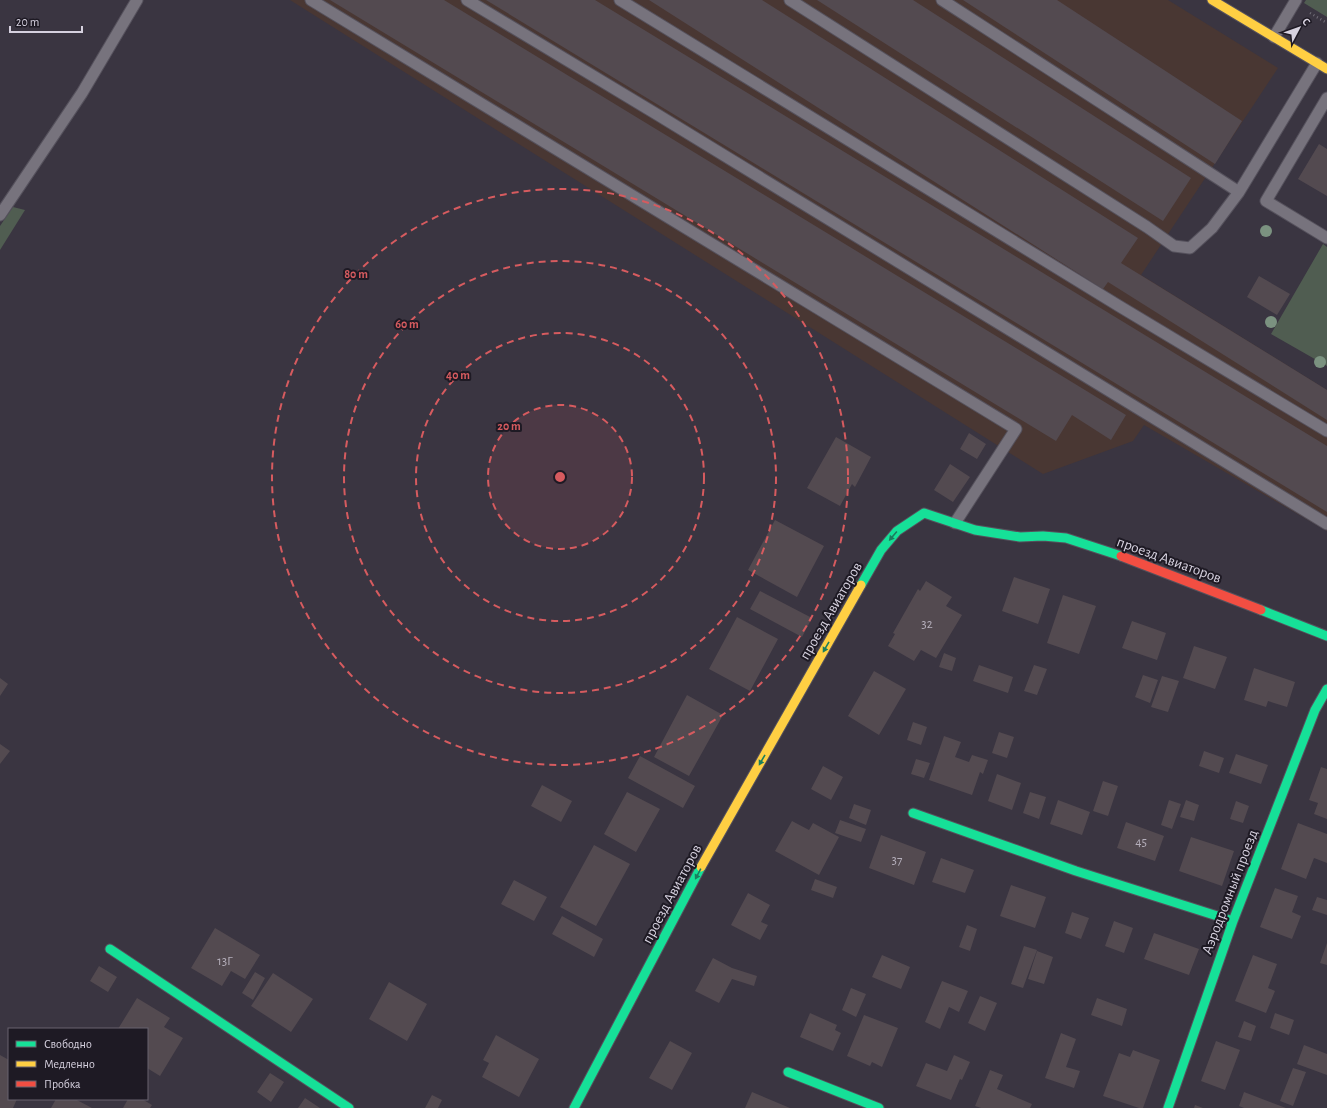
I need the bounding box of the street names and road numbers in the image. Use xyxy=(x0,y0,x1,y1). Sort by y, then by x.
street label: проезд Авиаторов xyxy=(1115,534,1223,586)
street label: проезд Авиаторов xyxy=(797,560,865,662)
street label: Аэродромный проезд xyxy=(1199,828,1261,956)
street label: проезд Авиаторов xyxy=(640,842,704,946)

